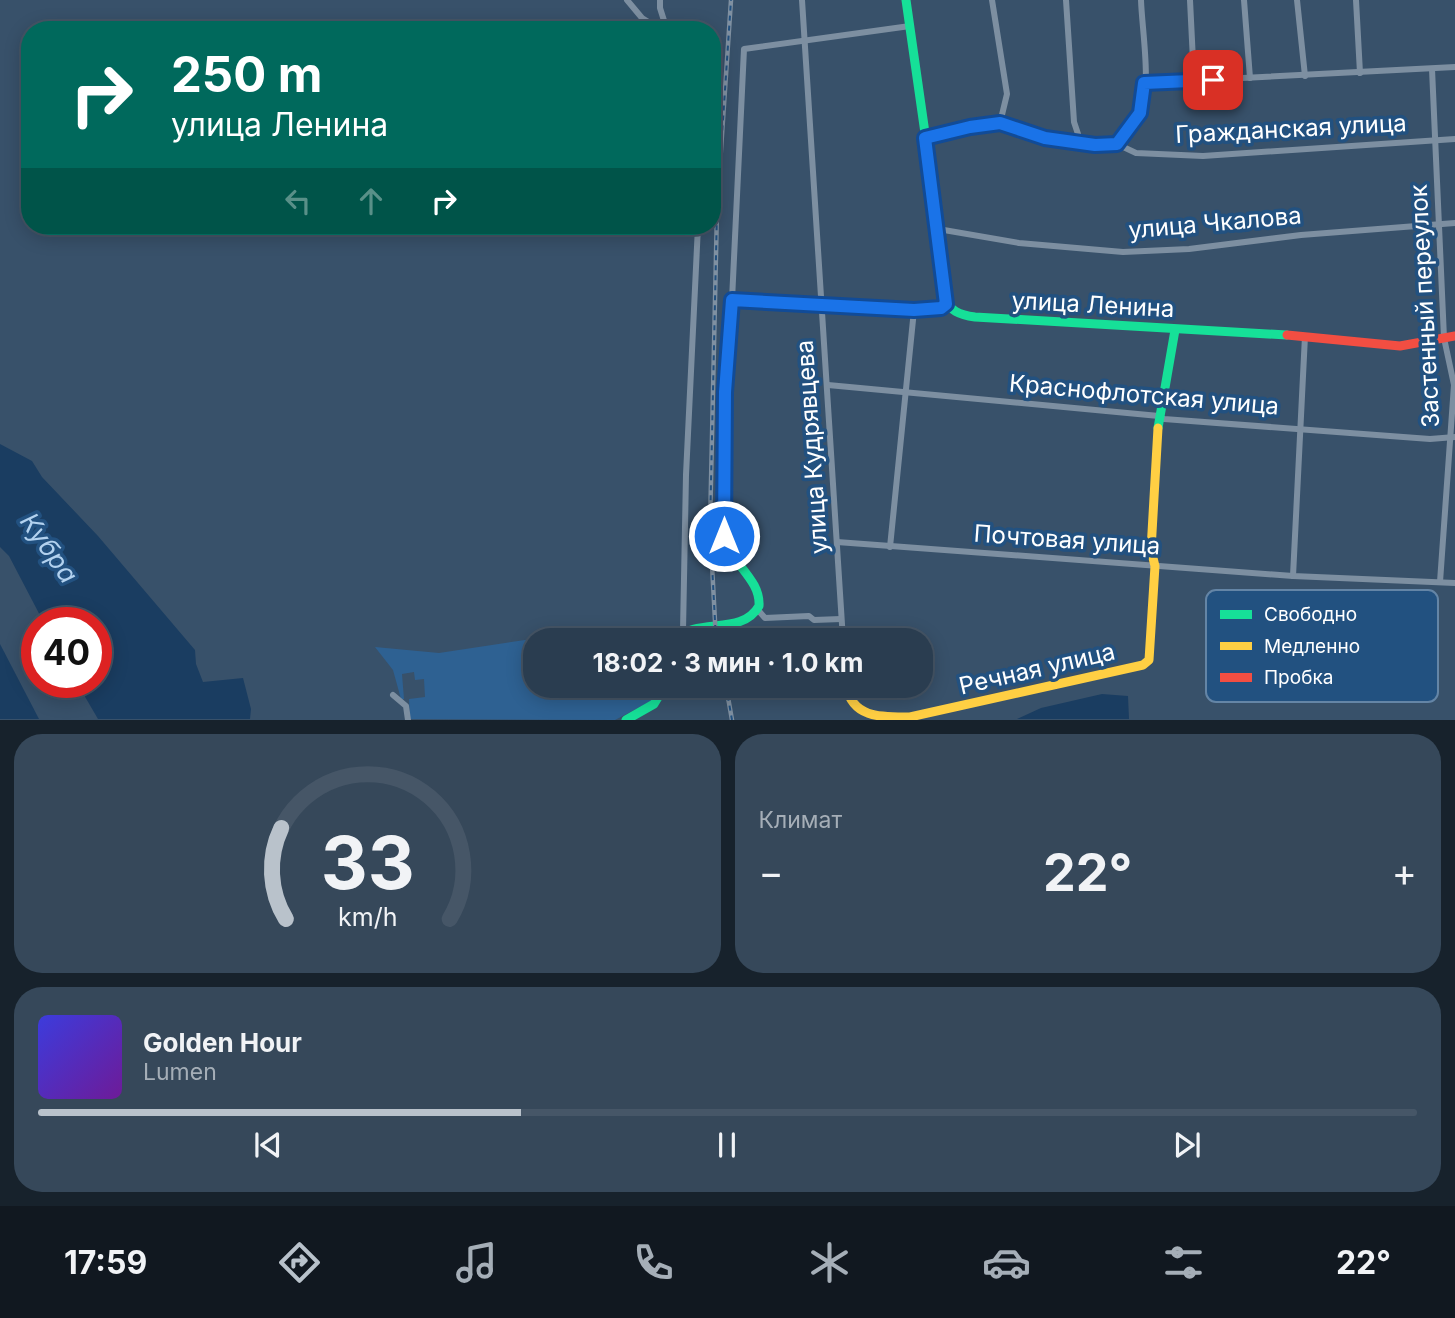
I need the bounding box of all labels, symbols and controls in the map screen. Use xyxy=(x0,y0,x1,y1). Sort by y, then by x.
text: 250 m xyxy=(171,45,323,104)
icon: right xyxy=(56,49,147,140)
pin xyxy=(1183,50,1243,110)
icon: arrive xyxy=(1194,61,1232,99)
text: улица Ленина xyxy=(171,105,388,144)
street label: Гражданская улица xyxy=(1175,108,1407,149)
icon: left xyxy=(279,182,317,220)
icon: ahead xyxy=(352,182,390,220)
icon: right xyxy=(425,182,463,220)
street label: Застенный переулок xyxy=(1404,184,1445,428)
street label: улица Чкалова xyxy=(1127,200,1303,245)
street label: улица Ленина xyxy=(1011,286,1175,323)
street label: улица Кудрявцева xyxy=(790,339,833,555)
street label: Краснофлотская улица xyxy=(1008,368,1280,421)
position arrow xyxy=(687,499,761,573)
water label: Кубра xyxy=(14,507,85,589)
street label: Почтовая улица xyxy=(973,519,1161,560)
legend xyxy=(1206,590,1438,702)
text: Свободно xyxy=(1264,603,1357,626)
speed limit sign: 40 xyxy=(21,607,112,698)
text: Медленно xyxy=(1264,635,1360,658)
street label: Речная улица xyxy=(956,636,1118,701)
text: 18:02 · 3 мин · 1.0 km xyxy=(593,647,863,678)
text: Пробка xyxy=(1264,666,1333,689)
text: Климат xyxy=(759,806,842,834)
text: 33 xyxy=(320,819,414,908)
text: 22° xyxy=(1043,841,1132,904)
text: − xyxy=(759,849,784,895)
text: + xyxy=(1392,849,1417,895)
text: km/h xyxy=(338,902,397,932)
text: Golden Hour xyxy=(143,1027,302,1058)
text: Lumen xyxy=(143,1058,217,1086)
icon: previous xyxy=(249,1126,287,1164)
icon: pause xyxy=(708,1126,746,1164)
icon: next xyxy=(1168,1126,1206,1164)
icon: directions xyxy=(275,1238,324,1287)
icon: music xyxy=(452,1238,501,1287)
icon: phone xyxy=(629,1238,678,1287)
icon: climate xyxy=(805,1238,854,1287)
icon: car xyxy=(982,1238,1031,1287)
icon: filters xyxy=(1159,1238,1208,1287)
text: 17:59 xyxy=(64,1243,147,1282)
text: 22° xyxy=(1336,1243,1391,1282)

